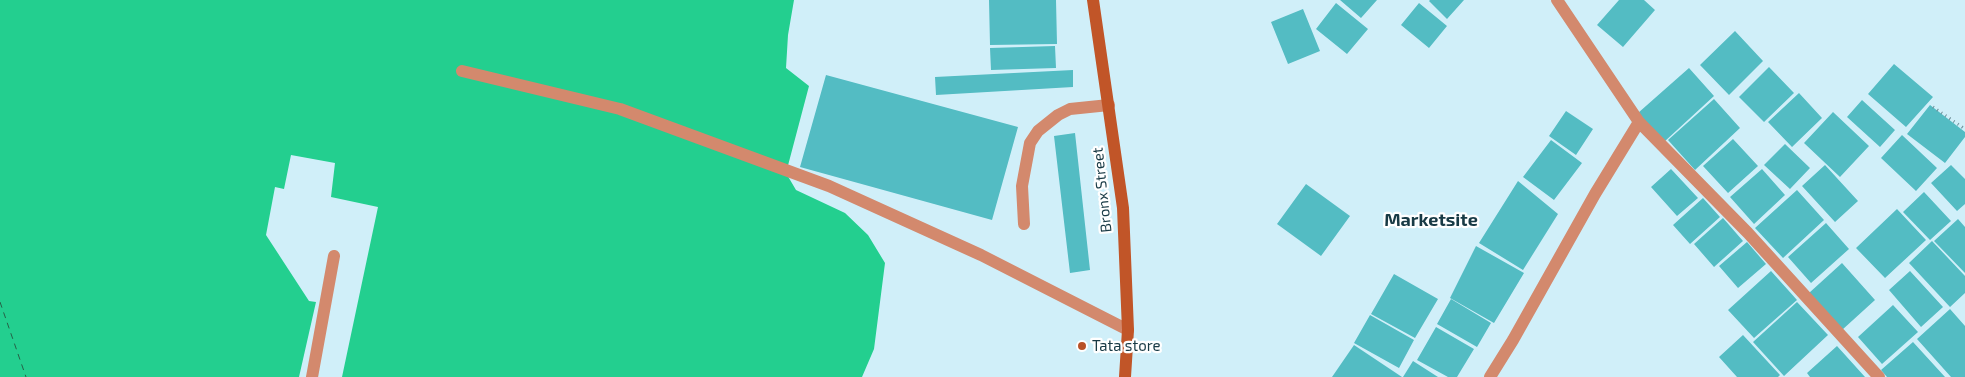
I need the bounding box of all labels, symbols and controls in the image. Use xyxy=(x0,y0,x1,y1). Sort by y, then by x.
street label: Bronx Street xyxy=(1089,147,1115,233)
district label: Marketsite xyxy=(1384,209,1478,231)
place label: Tata store xyxy=(1092,337,1161,355)
marker: Tata store xyxy=(1076,340,1088,352)

